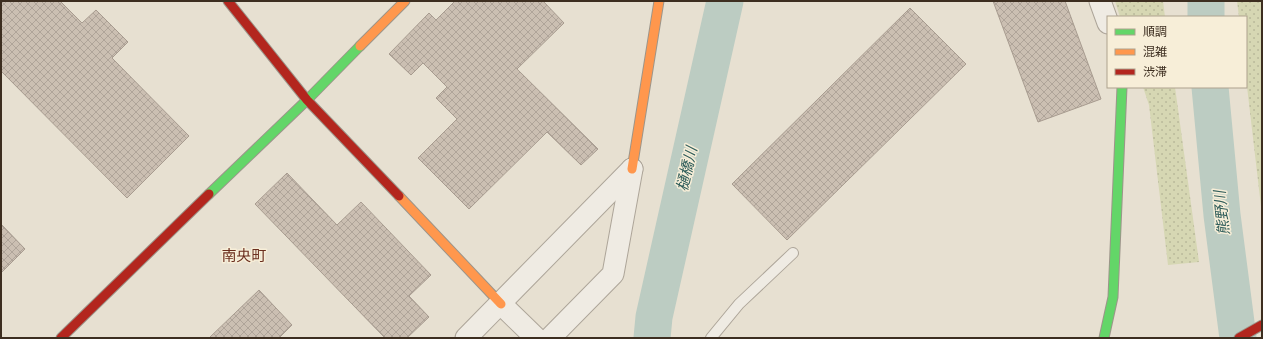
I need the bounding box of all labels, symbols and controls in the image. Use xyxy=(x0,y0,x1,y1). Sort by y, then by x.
legend xyxy=(1107,16,1247,88)
text: 順調 xyxy=(1143,25,1167,39)
text: 混雑 xyxy=(1143,45,1167,59)
text: 渋滞 xyxy=(1143,65,1167,79)
water label: 樋橋川 xyxy=(673,143,701,193)
water label: 熊野川 xyxy=(1210,188,1233,236)
district label: 南央町 xyxy=(221,247,267,265)

